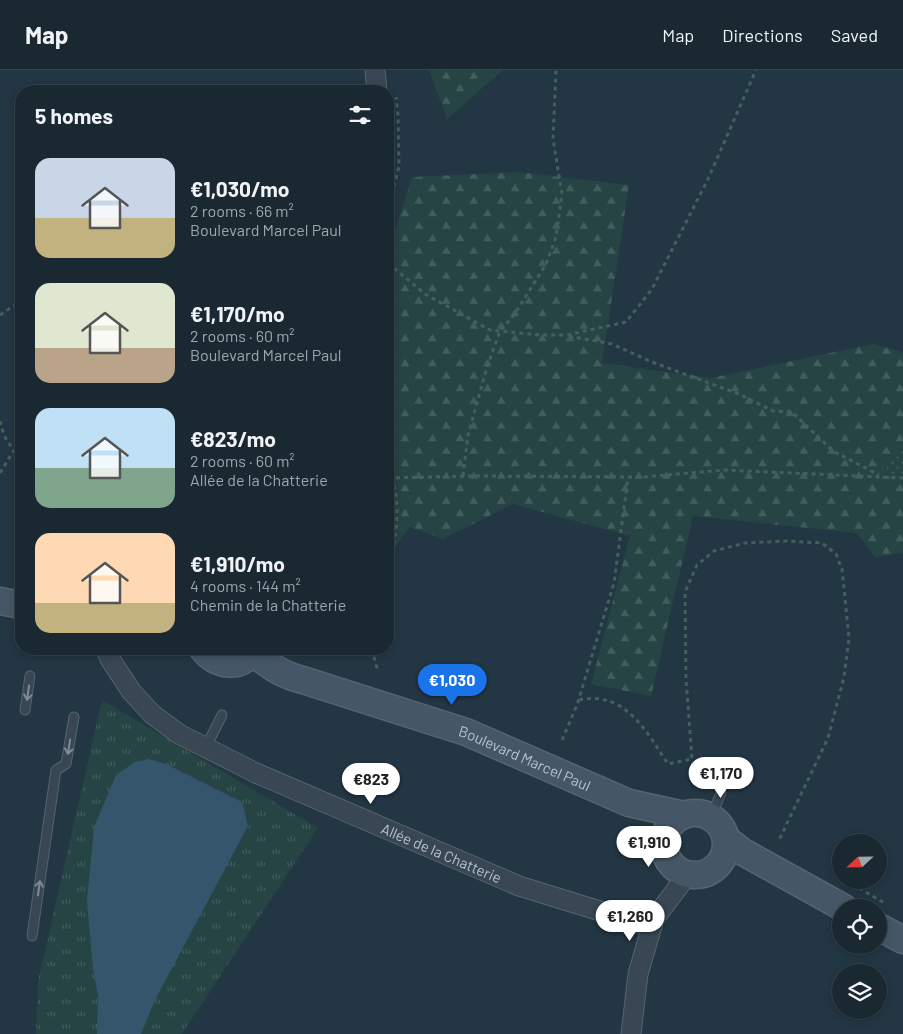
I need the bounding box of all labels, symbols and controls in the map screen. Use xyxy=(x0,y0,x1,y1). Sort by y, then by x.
text: Map xyxy=(25,20,68,49)
text: Map xyxy=(662,24,694,46)
text: Directions xyxy=(722,24,803,46)
text: Saved xyxy=(831,24,878,46)
icon: filters xyxy=(346,101,374,129)
text: 5 homes xyxy=(35,103,113,128)
text: €1,030/mo xyxy=(190,176,290,201)
icon: home xyxy=(75,178,135,238)
text: 2 rooms · 66 m² xyxy=(190,201,294,220)
text: Boulevard Marcel Paul xyxy=(190,220,342,239)
text: €1,170/mo xyxy=(190,301,285,326)
icon: home xyxy=(75,303,135,363)
text: 2 rooms · 60 m² xyxy=(190,326,295,345)
text: Boulevard Marcel Paul xyxy=(190,345,342,364)
text: €823/mo xyxy=(190,426,276,451)
icon: home xyxy=(75,428,135,488)
text: 2 rooms · 60 m² xyxy=(190,451,295,470)
text: Allée de la Chatterie xyxy=(190,470,328,489)
text: €1,910/mo xyxy=(190,551,285,576)
icon: home xyxy=(75,553,135,613)
text: 4 rooms · 144 m² xyxy=(190,576,301,595)
text: Chemin de la Chatterie xyxy=(190,595,346,614)
pin: €1,030 xyxy=(411,664,493,706)
text: €1,030 xyxy=(429,670,475,689)
one-way arrow xyxy=(22,684,32,700)
street label: Boulevard Marcel Paul xyxy=(457,721,594,794)
one-way arrow xyxy=(64,738,74,754)
pin: €1,170 xyxy=(680,756,762,799)
pin: €823 xyxy=(341,762,401,805)
text: €1,170 xyxy=(700,763,742,782)
text: €823 xyxy=(353,769,389,788)
street label: Allée de la Chatterie xyxy=(379,819,504,886)
pin: €1,910 xyxy=(608,826,690,868)
text: €1,910 xyxy=(627,832,671,851)
north arrow xyxy=(832,834,888,889)
map controls xyxy=(832,834,887,1019)
one-way arrow xyxy=(34,880,44,896)
button: locate xyxy=(832,899,887,954)
pin: €1,260 xyxy=(589,900,671,942)
text: €1,260 xyxy=(607,906,653,925)
button: layers xyxy=(832,964,887,1019)

